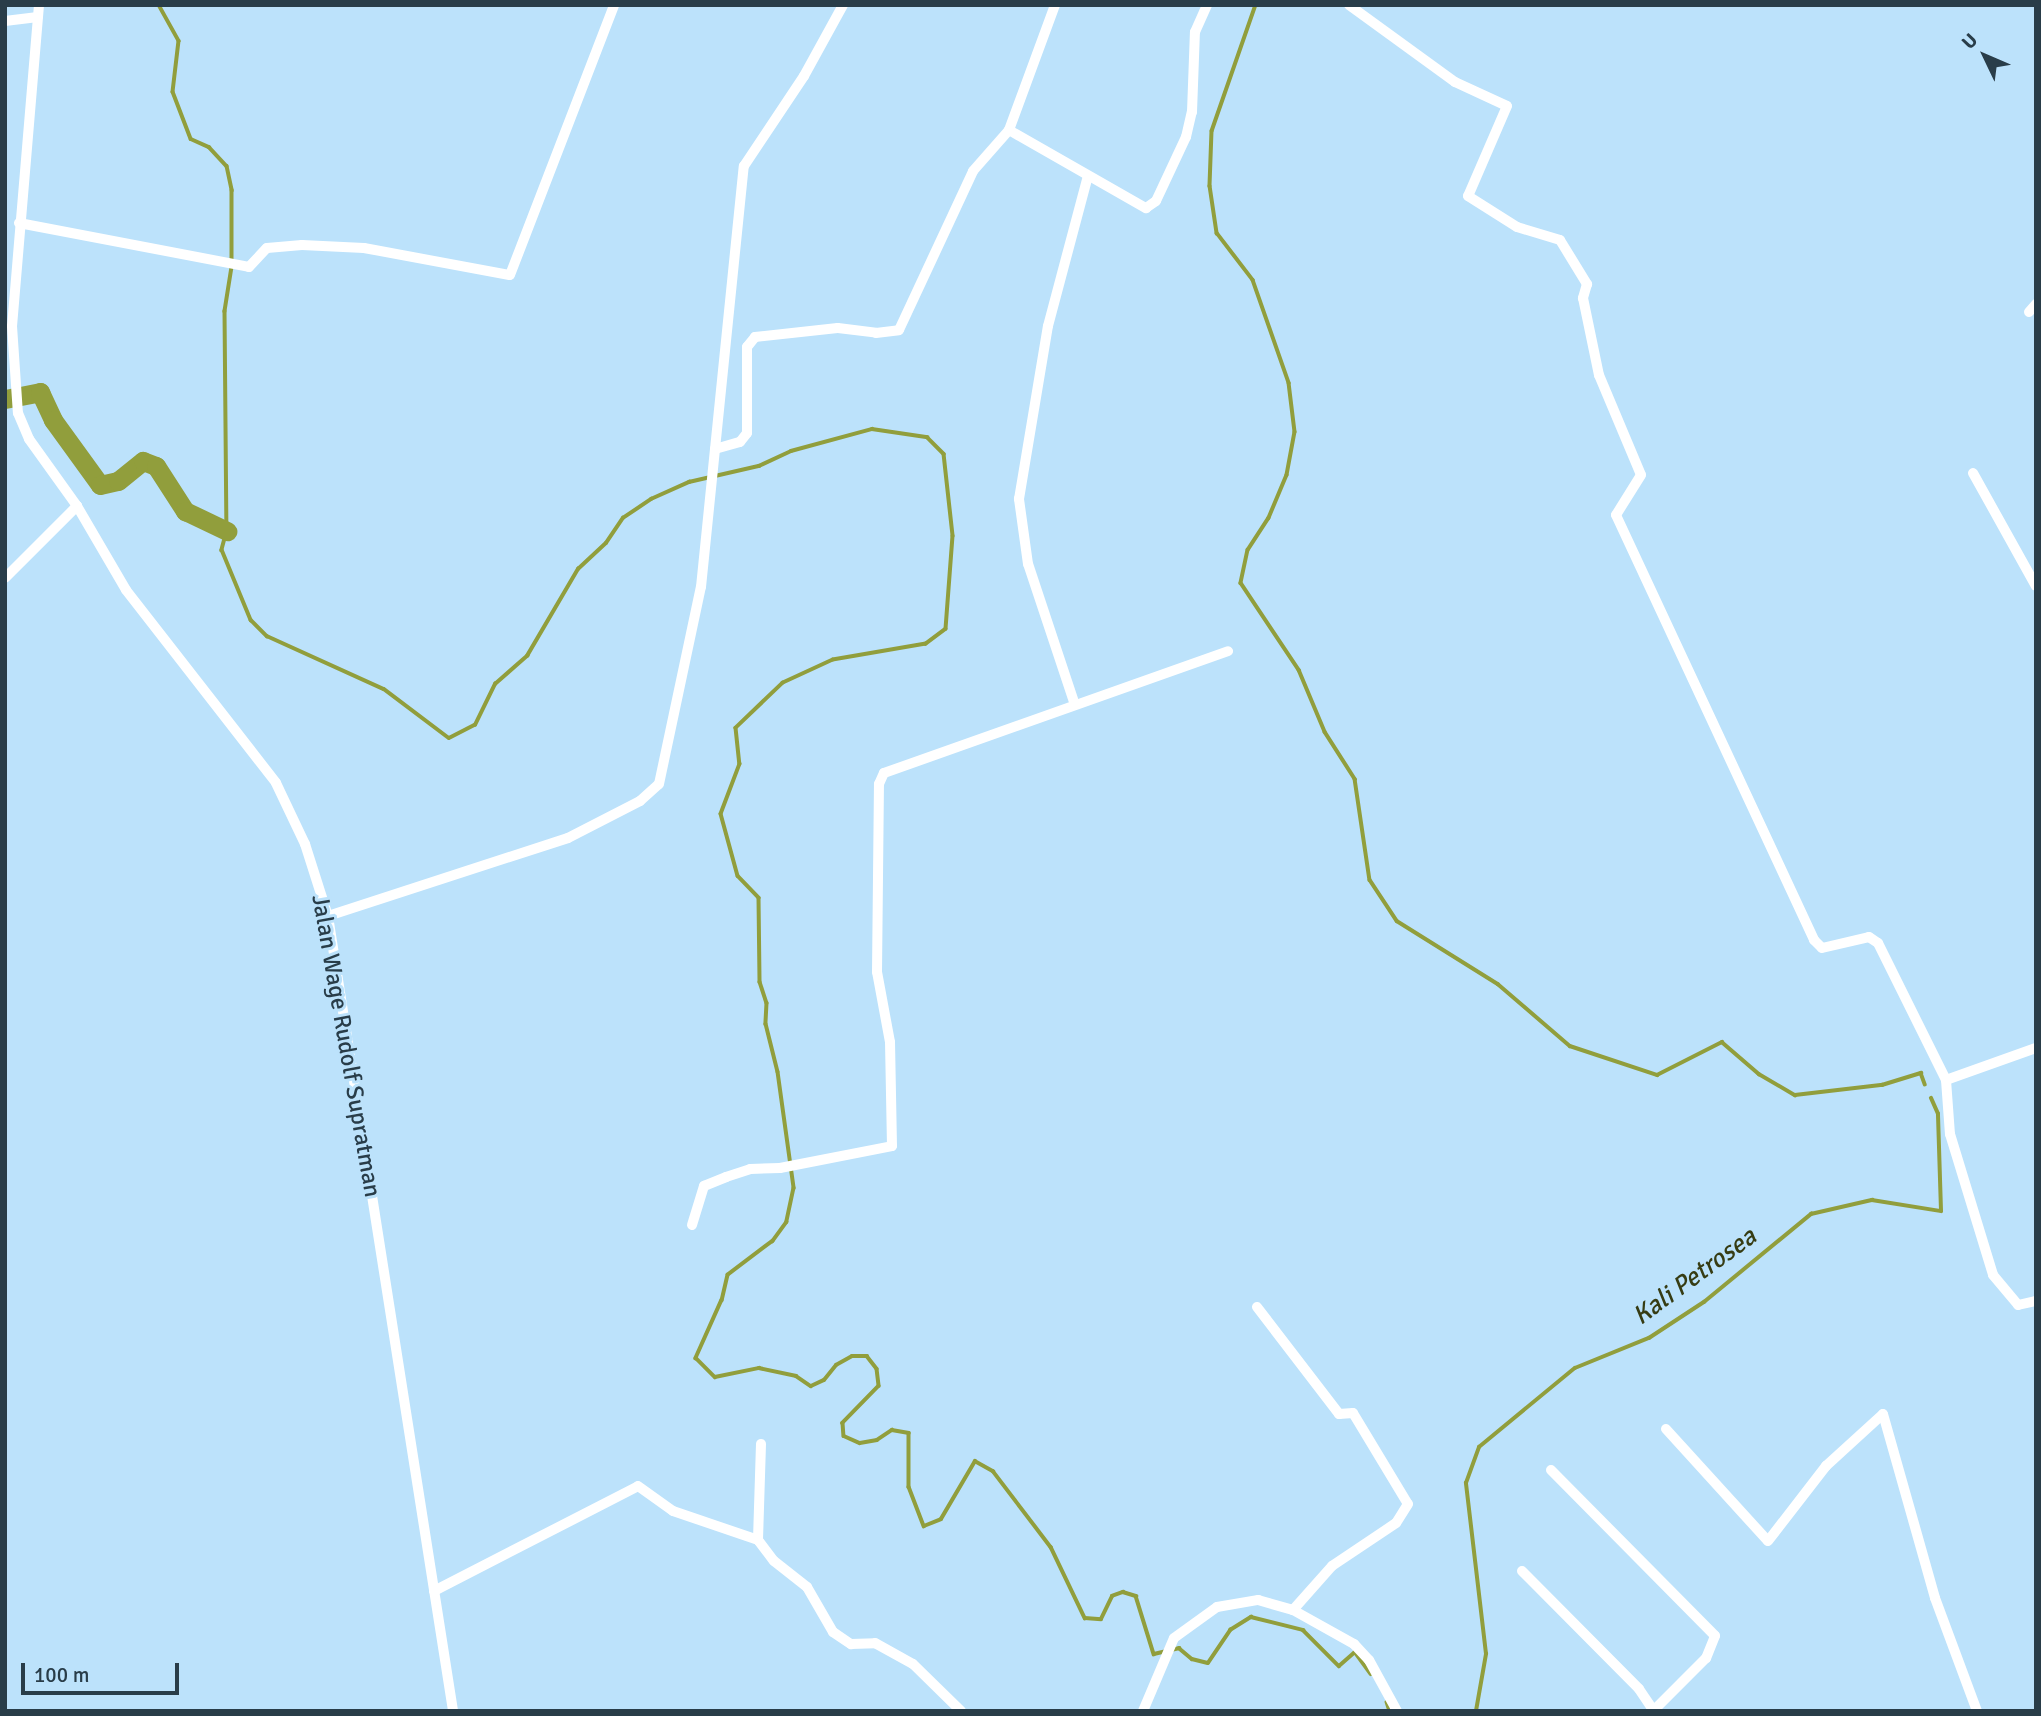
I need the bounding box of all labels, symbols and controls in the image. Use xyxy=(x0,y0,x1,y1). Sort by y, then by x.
north arrow xyxy=(1950,21,2020,91)
text: U xyxy=(1957,28,1983,54)
street label: Jalan Wage Rudolf Supratman xyxy=(305,893,387,1199)
water label: Kali Petrosea xyxy=(1627,1222,1763,1332)
scale bar xyxy=(24,1650,182,1694)
text: 100 m xyxy=(34,1662,89,1688)

